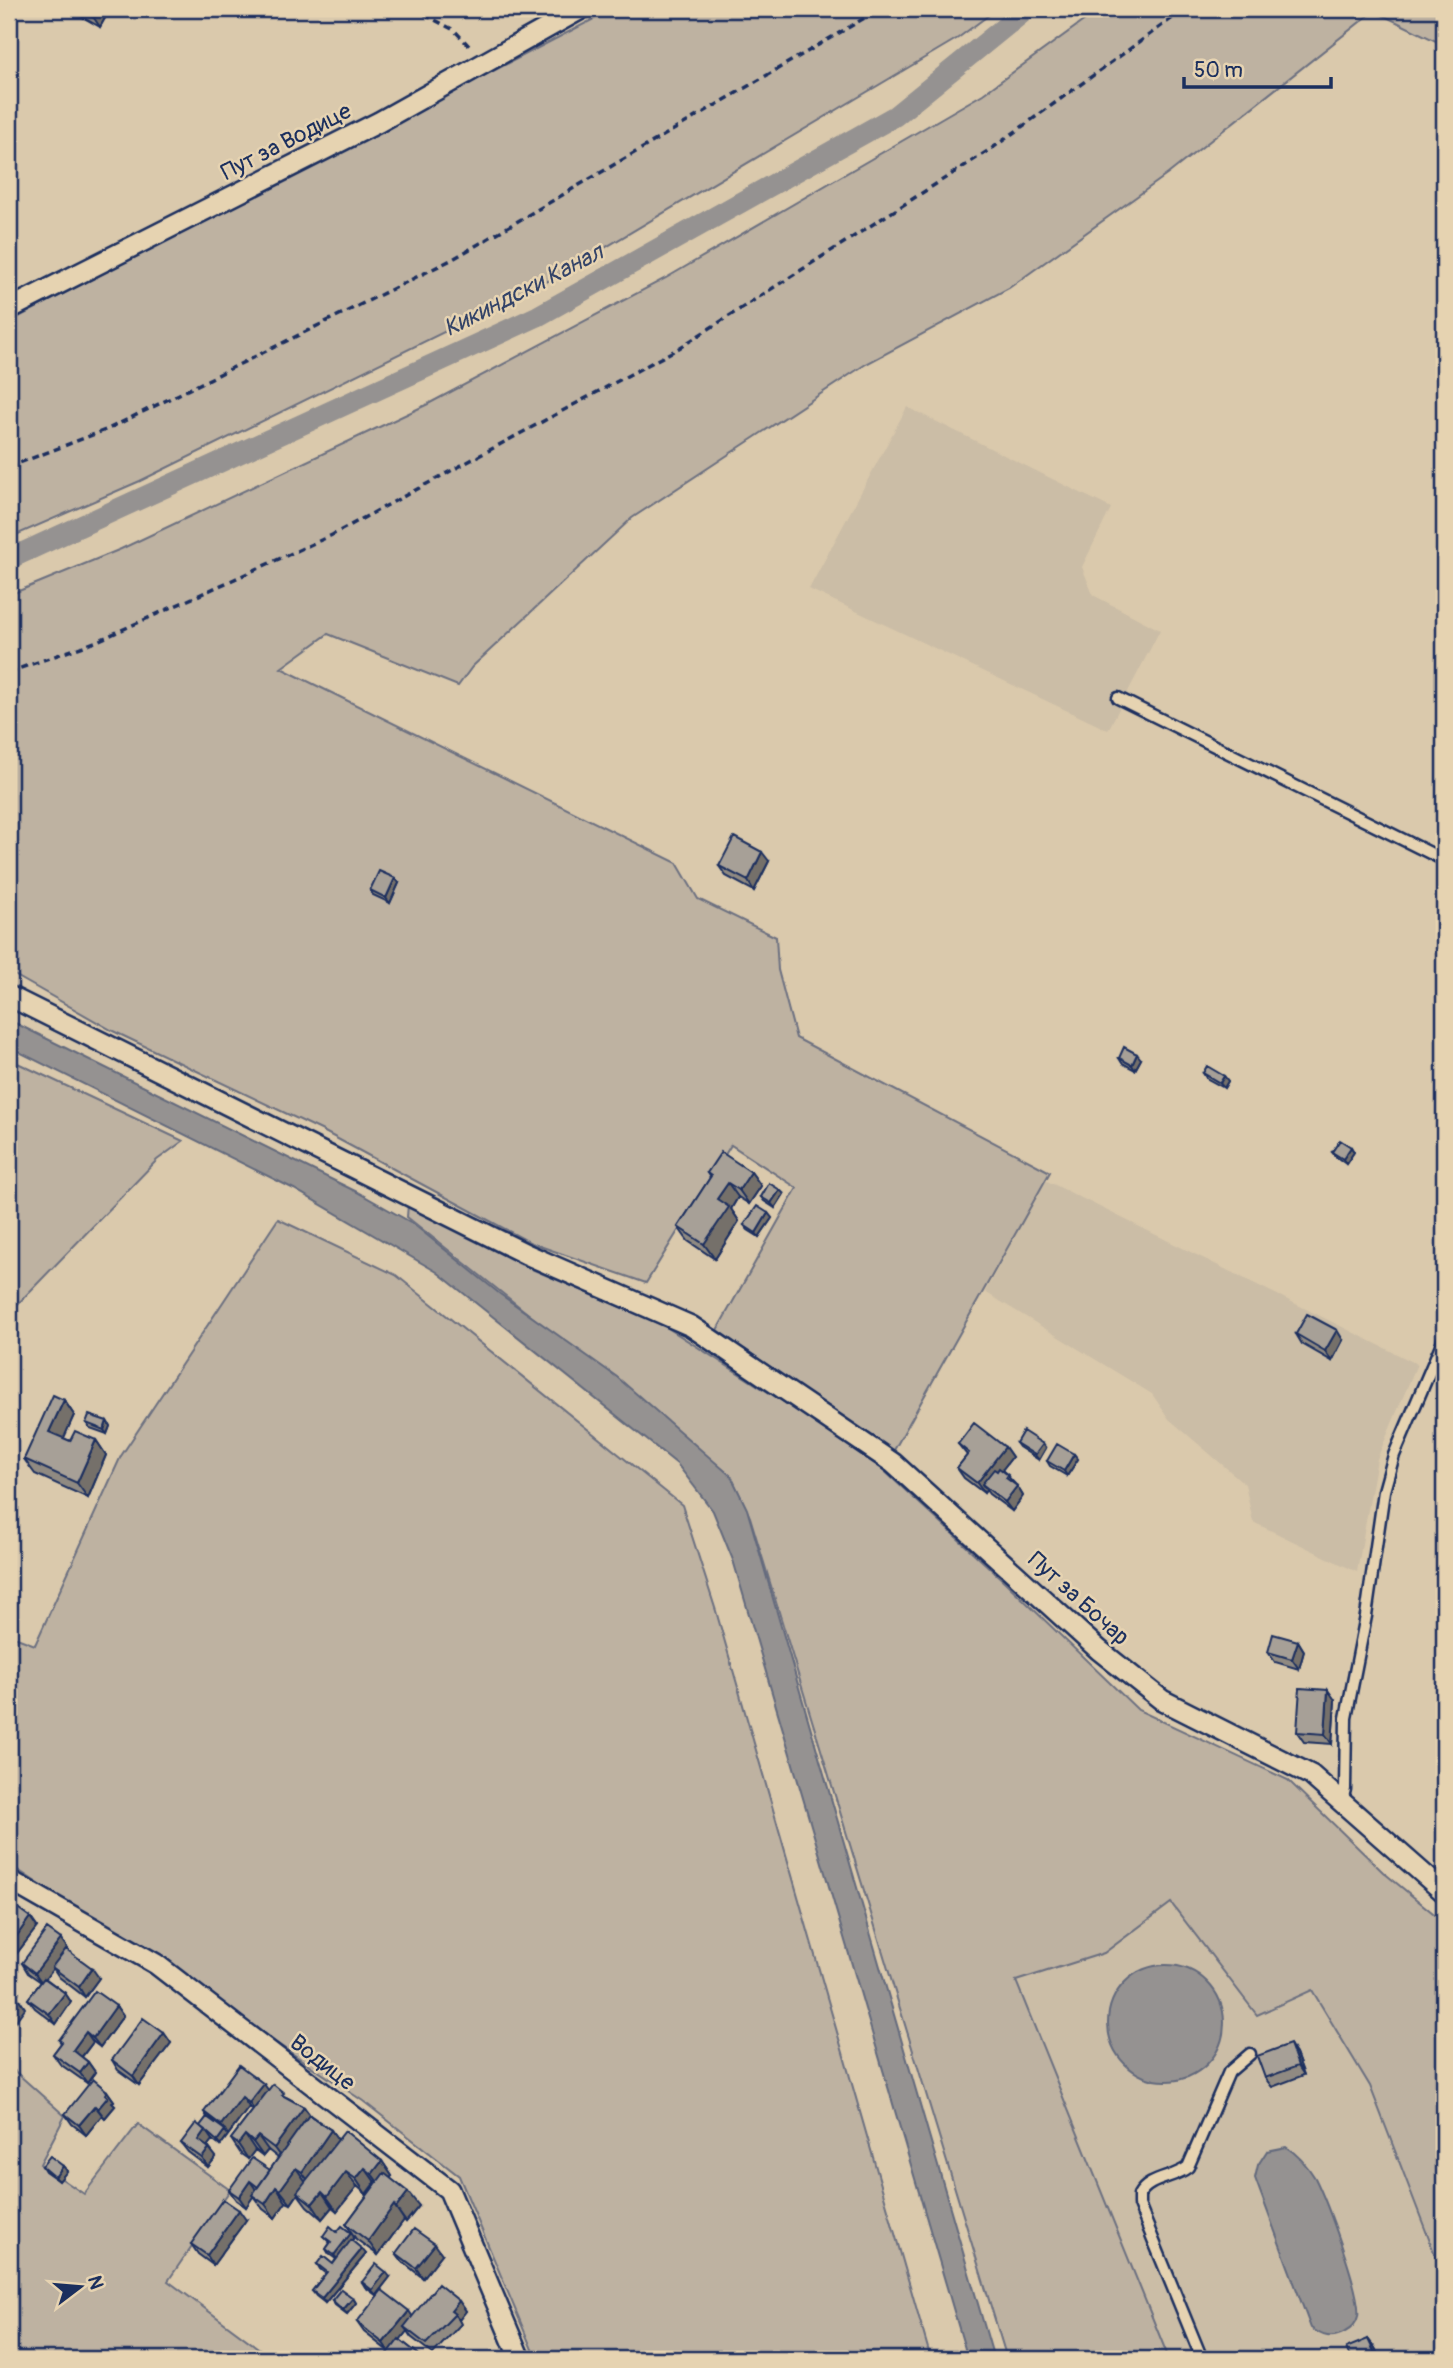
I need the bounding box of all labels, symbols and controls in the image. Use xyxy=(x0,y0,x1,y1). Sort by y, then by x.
scale bar xyxy=(1184,46,1330,90)
text: 50 m xyxy=(1194,57,1243,84)
street label: Пут за Водице xyxy=(216,96,357,187)
water label: Кикиндски Канал xyxy=(439,237,610,343)
street label: Пут за Бочар xyxy=(1022,1545,1135,1651)
street label: Водице xyxy=(284,2028,362,2097)
north arrow xyxy=(46,2252,116,2322)
text: N xyxy=(82,2273,109,2292)

